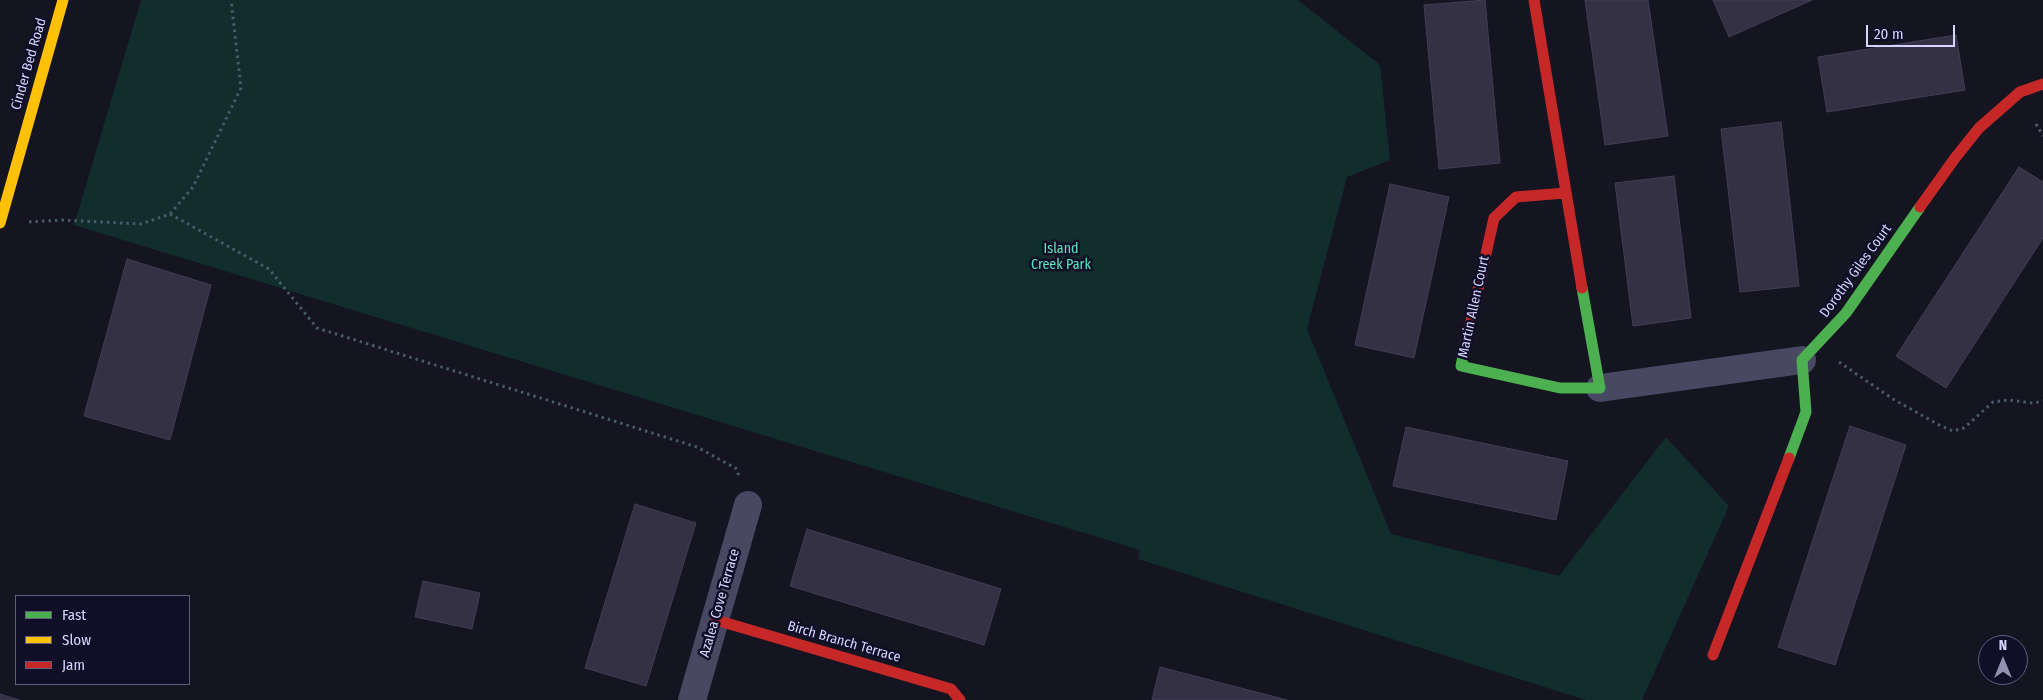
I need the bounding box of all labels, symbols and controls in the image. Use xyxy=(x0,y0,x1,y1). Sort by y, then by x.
scale bar xyxy=(1868,15,1957,47)
street label: Cinder Bed Road xyxy=(8,16,50,112)
text: 20 m xyxy=(1874,25,1904,43)
street label: Dorothy Giles Court xyxy=(1817,221,1895,321)
park label: Island Creek Park xyxy=(1031,241,1091,274)
street label: Martin Allen Court xyxy=(1455,255,1493,359)
street label: Azalea Cove Terrace xyxy=(696,547,744,659)
legend xyxy=(15,595,190,685)
text: Fast xyxy=(62,606,86,624)
street label: Birch Branch Terrace xyxy=(786,618,902,666)
text: Slow xyxy=(62,631,91,649)
north arrow xyxy=(1978,635,2028,685)
text: N xyxy=(1999,637,2007,654)
text: Jam xyxy=(62,656,85,674)

